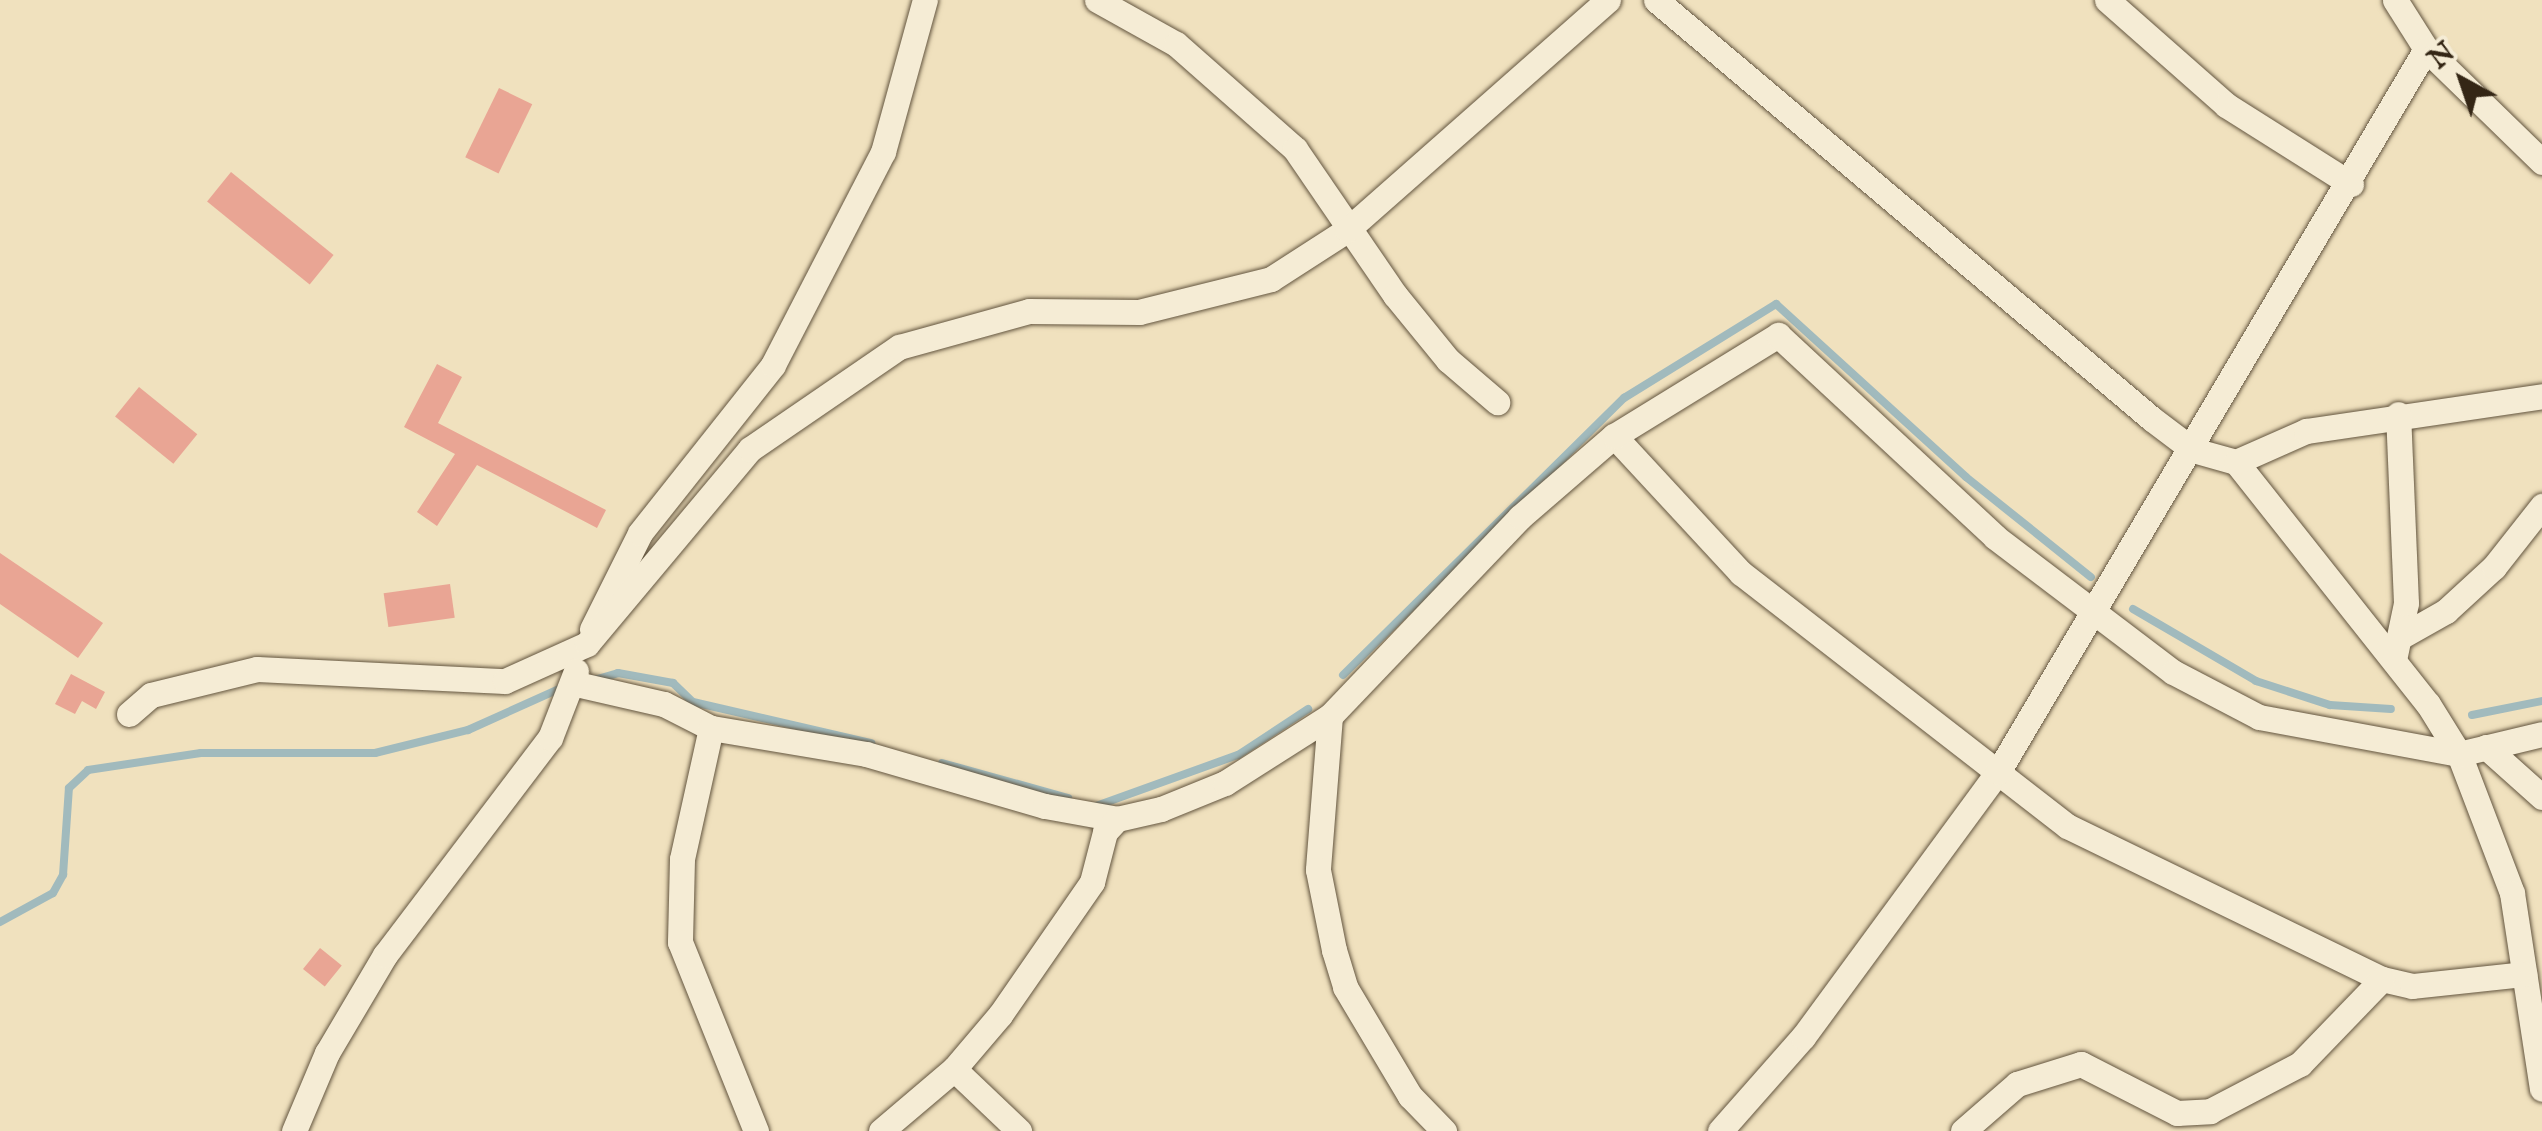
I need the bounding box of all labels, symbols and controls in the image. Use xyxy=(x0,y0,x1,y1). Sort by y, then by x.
north arrow xyxy=(2412,30,2512,130)
text: N xyxy=(2422,35,2463,78)

